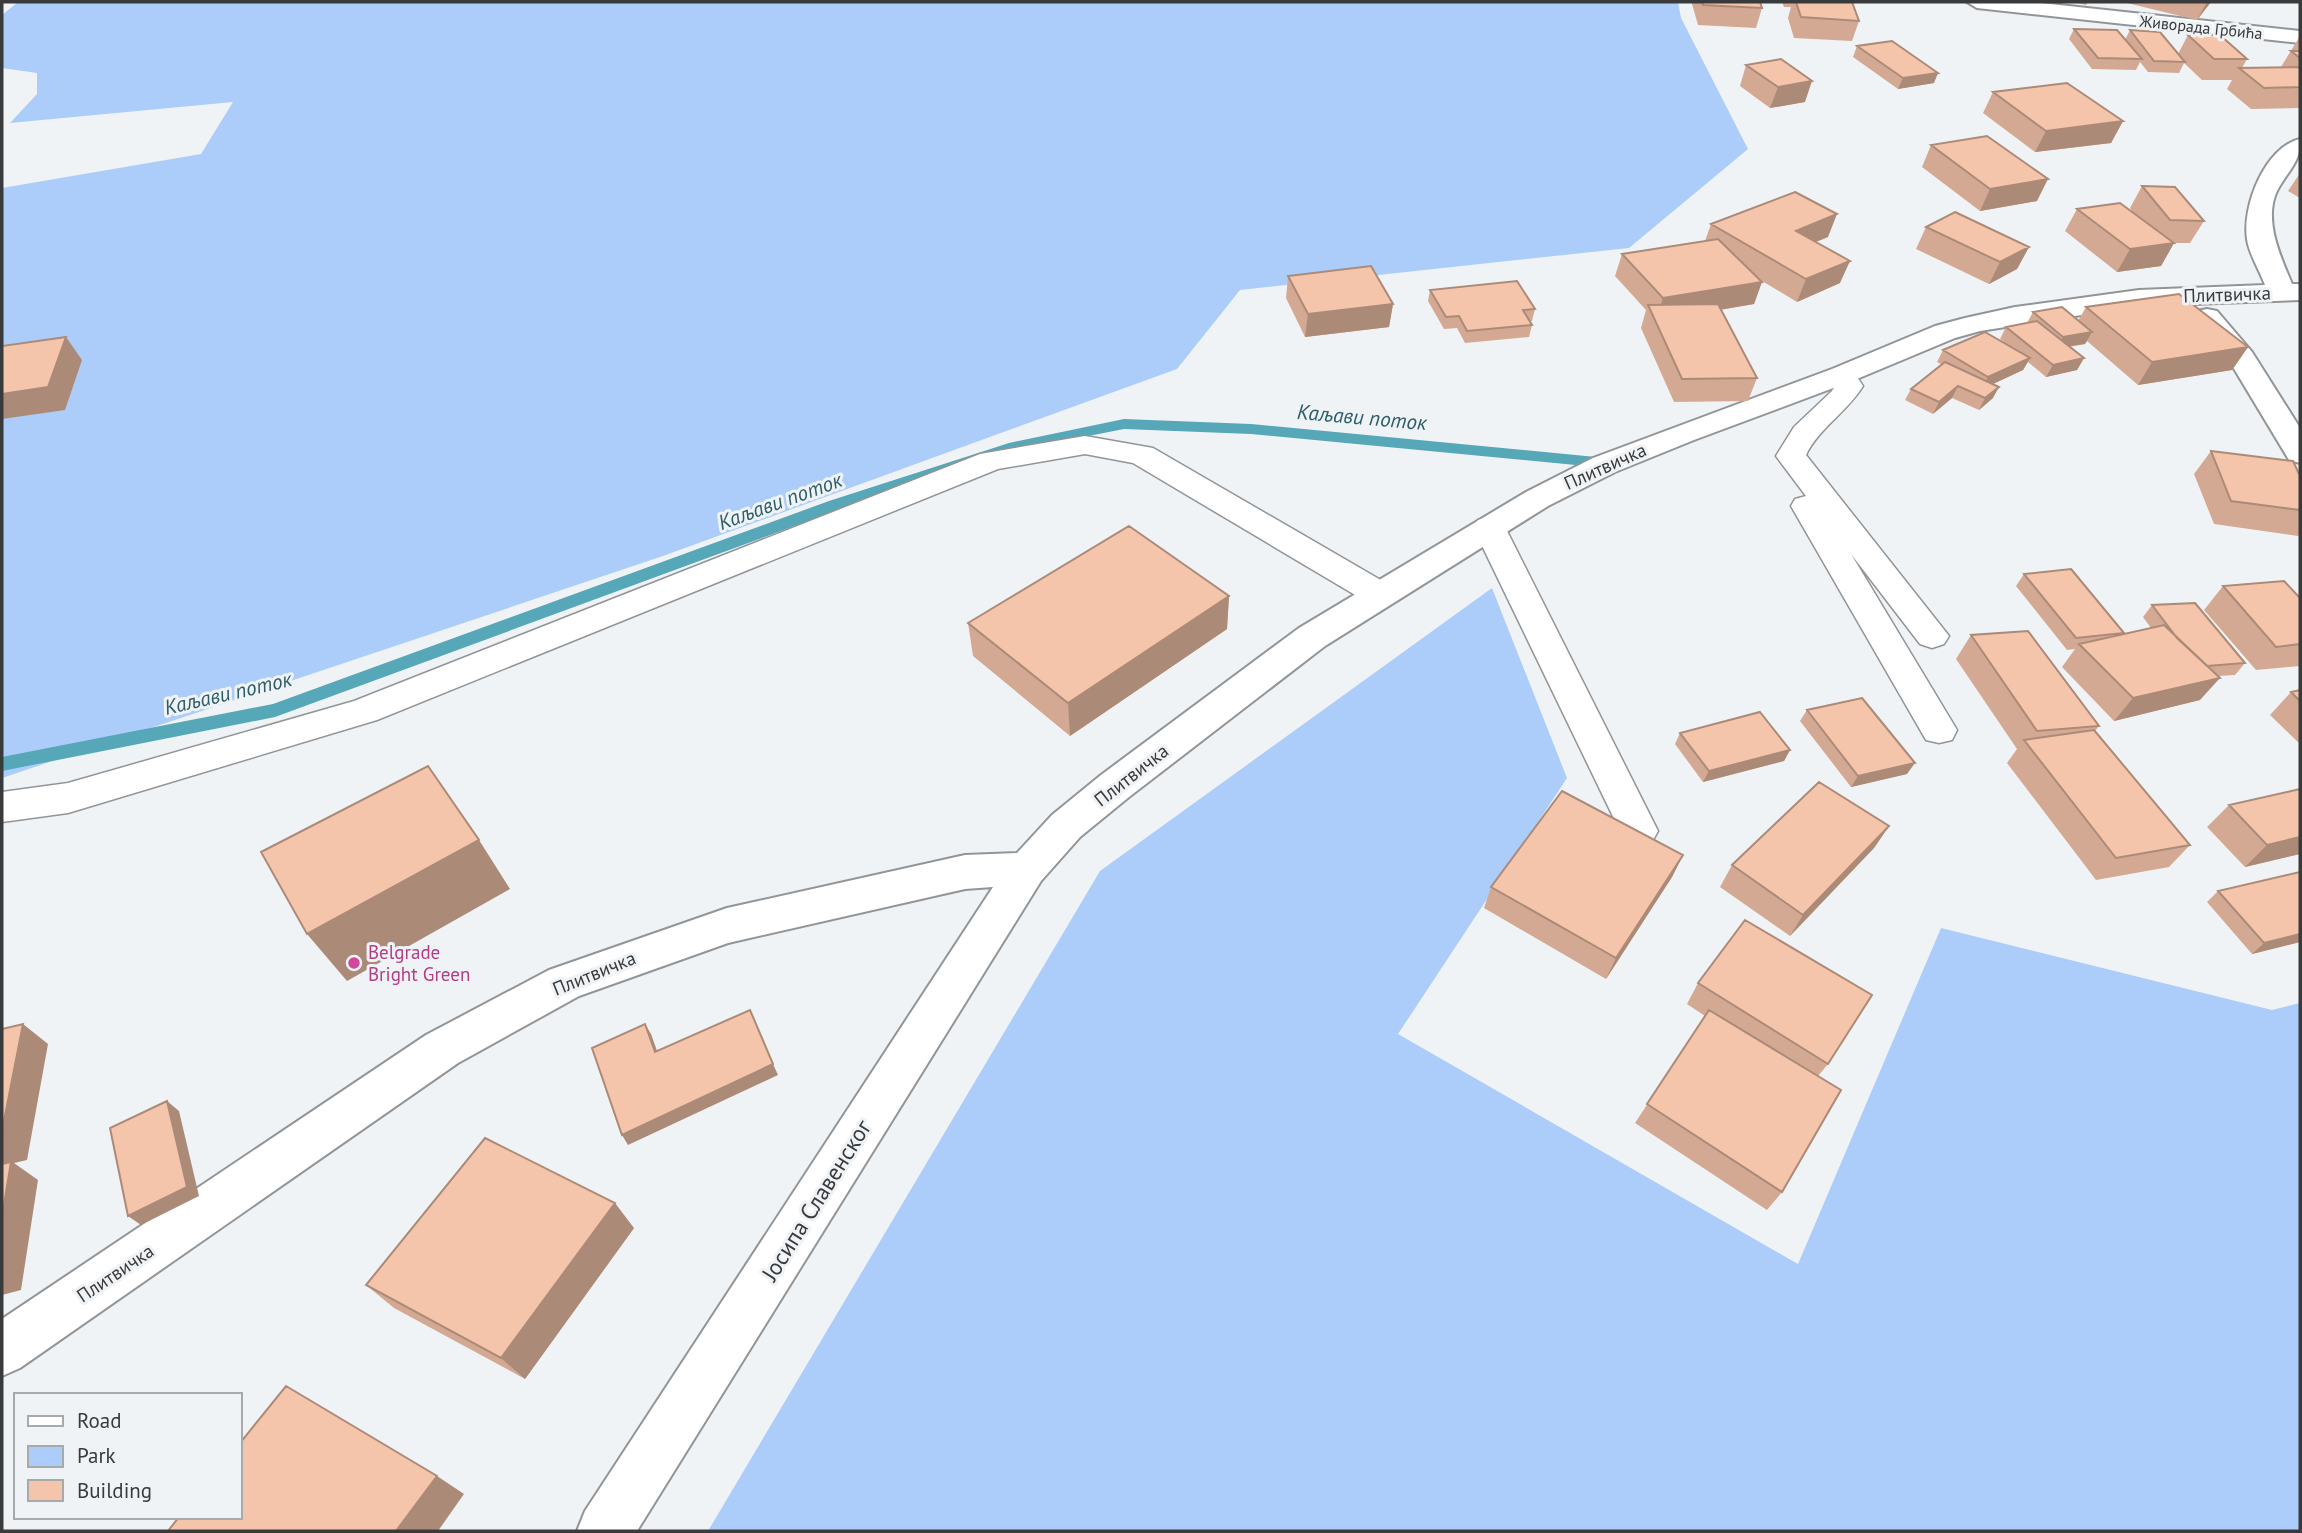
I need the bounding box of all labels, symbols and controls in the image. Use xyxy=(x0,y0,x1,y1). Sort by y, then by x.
street label: Живорада Грбића xyxy=(2137,10,2264,43)
street label: Плитвичка xyxy=(2183,280,2271,308)
water label: Каљави поток xyxy=(1296,398,1429,436)
street label: Плитвичка xyxy=(1560,437,1650,495)
water label: Каљави поток xyxy=(714,466,847,536)
water label: Каљави поток xyxy=(162,665,296,721)
street label: Плитвичка xyxy=(1089,739,1173,811)
place label: Belgrade Bright Green xyxy=(368,940,470,986)
street label: Плитвичка xyxy=(549,945,639,1001)
marker: Belgrade Bright Green xyxy=(346,955,362,971)
street label: Јосипа Славенског xyxy=(754,1114,878,1287)
street label: Плитвичка xyxy=(72,1239,158,1307)
legend xyxy=(14,1393,242,1519)
text: Road xyxy=(77,1407,121,1434)
text: Park xyxy=(77,1442,116,1469)
text: Building xyxy=(77,1477,152,1504)

